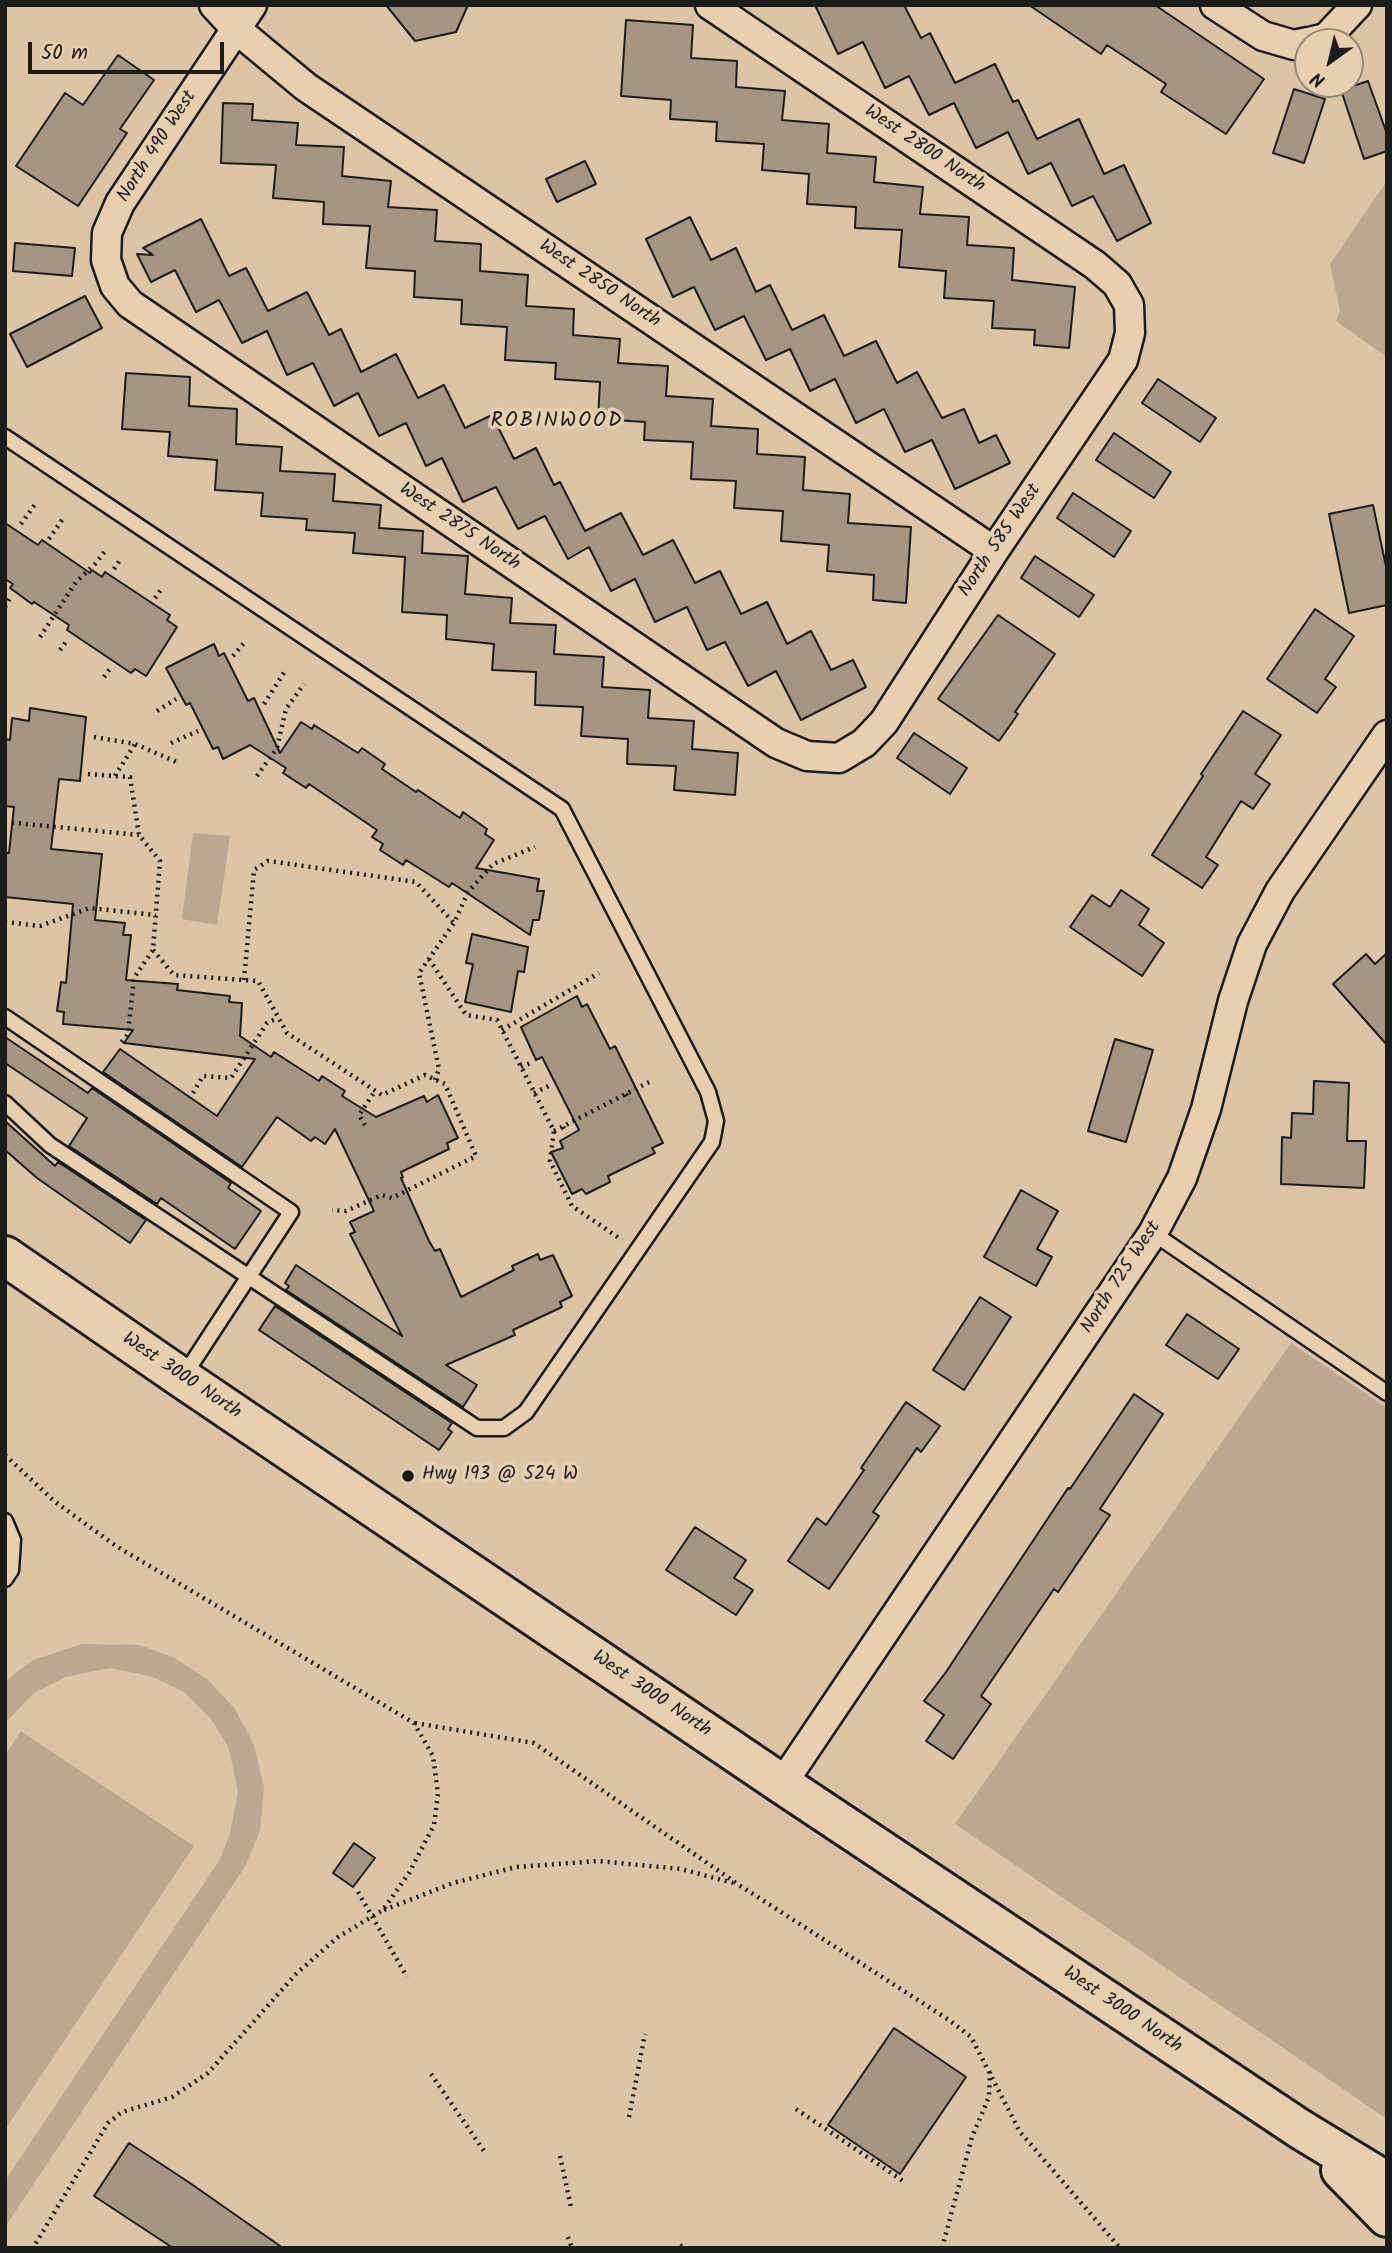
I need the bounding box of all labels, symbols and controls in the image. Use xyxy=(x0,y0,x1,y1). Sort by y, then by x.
scale bar xyxy=(32,28,228,72)
north arrow xyxy=(1294,28,1364,98)
text: 50 m xyxy=(41,37,88,70)
text: N xyxy=(1305,63,1332,95)
street label: North 490 West xyxy=(113,87,203,207)
street label: West 2800 North xyxy=(859,101,989,199)
street label: West 2850 North xyxy=(534,236,664,334)
district label: ROBINWOOD xyxy=(492,409,622,435)
street label: West 2875 North xyxy=(394,479,524,577)
street label: North 585 West xyxy=(955,480,1047,602)
street label: North 725 West xyxy=(1077,1218,1167,1338)
street label: West 3000 North xyxy=(117,1329,245,1425)
place label: Hwy 193 @ 524 W xyxy=(422,1465,578,1487)
marker: Hwy 193 @ 524 W xyxy=(400,1468,416,1484)
street label: West 3000 North xyxy=(587,1647,715,1743)
street label: West 3000 North xyxy=(1058,1963,1186,2059)

